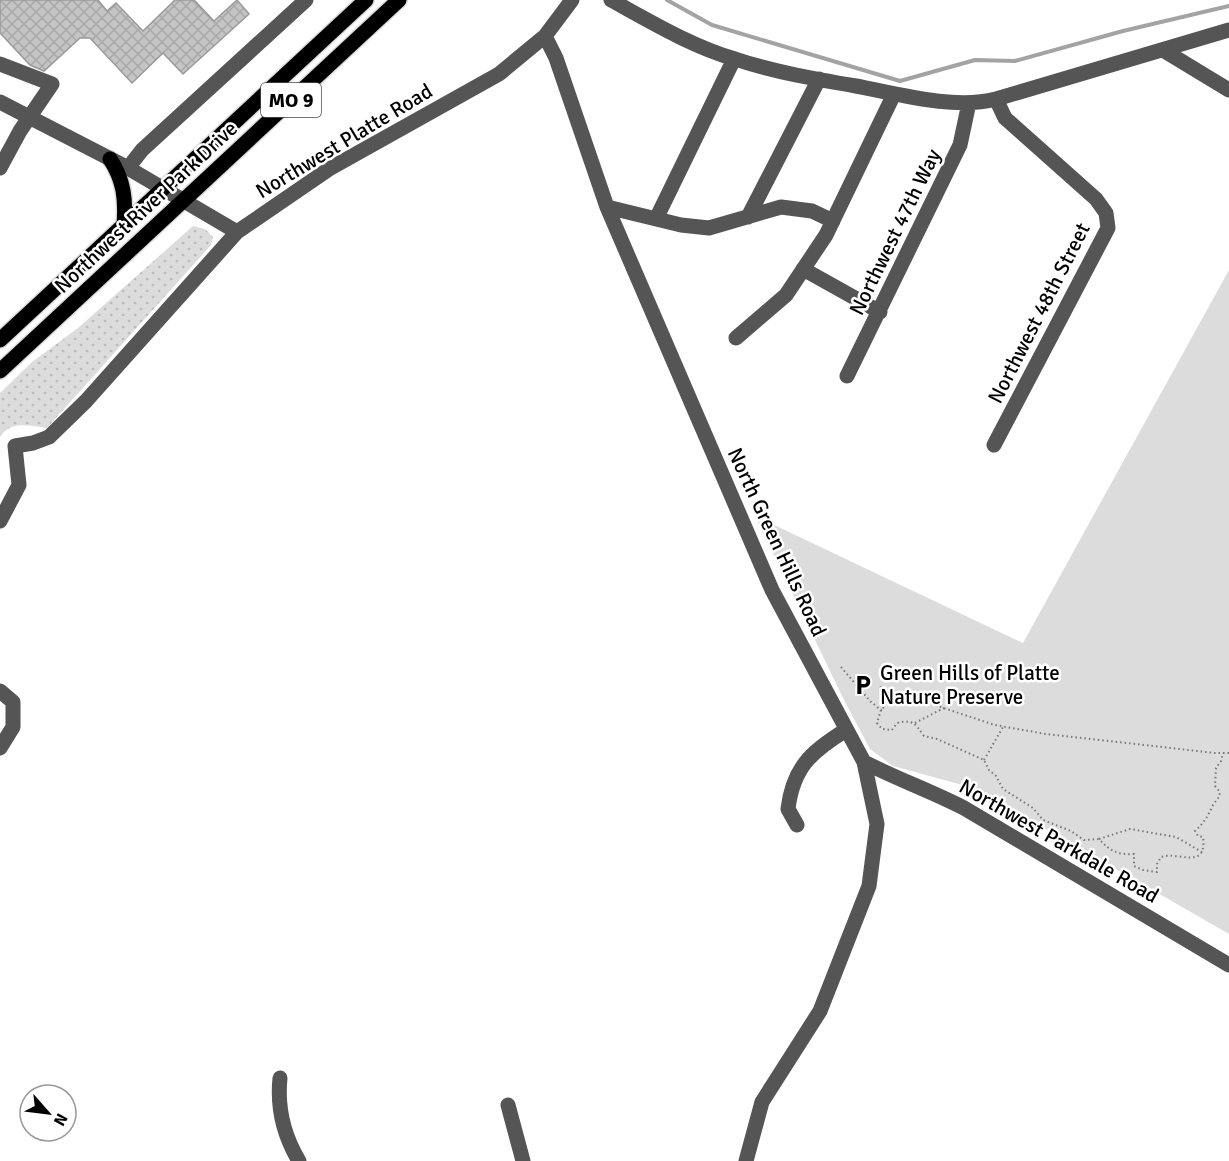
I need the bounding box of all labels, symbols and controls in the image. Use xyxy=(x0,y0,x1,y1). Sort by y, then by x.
street label: Northwest Platte Road xyxy=(251,78,437,204)
road number: MO 9 xyxy=(261,83,321,117)
street label: Northwest River Park Drive xyxy=(49,115,243,299)
street label: Northwest 47th Way xyxy=(843,144,947,319)
street label: Northwest 48th Street xyxy=(982,218,1096,408)
street label: North Green Hills Road xyxy=(722,443,832,641)
place label: Green Hills of Platte Nature Preserve xyxy=(880,660,1060,710)
parking icon: Green Hills of Platte Nature Preserve xyxy=(851,673,875,697)
street label: Northwest Parkdale Road xyxy=(955,773,1163,909)
north arrow xyxy=(18,1083,78,1143)
text: N xyxy=(49,1110,72,1129)

